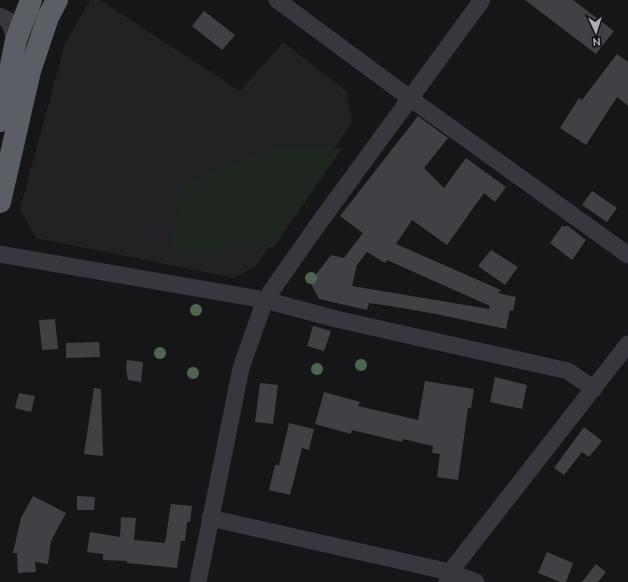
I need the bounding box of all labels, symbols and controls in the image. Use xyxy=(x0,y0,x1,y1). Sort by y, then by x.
north arrow xyxy=(576,12,616,52)
text: N xyxy=(592,36,601,48)

